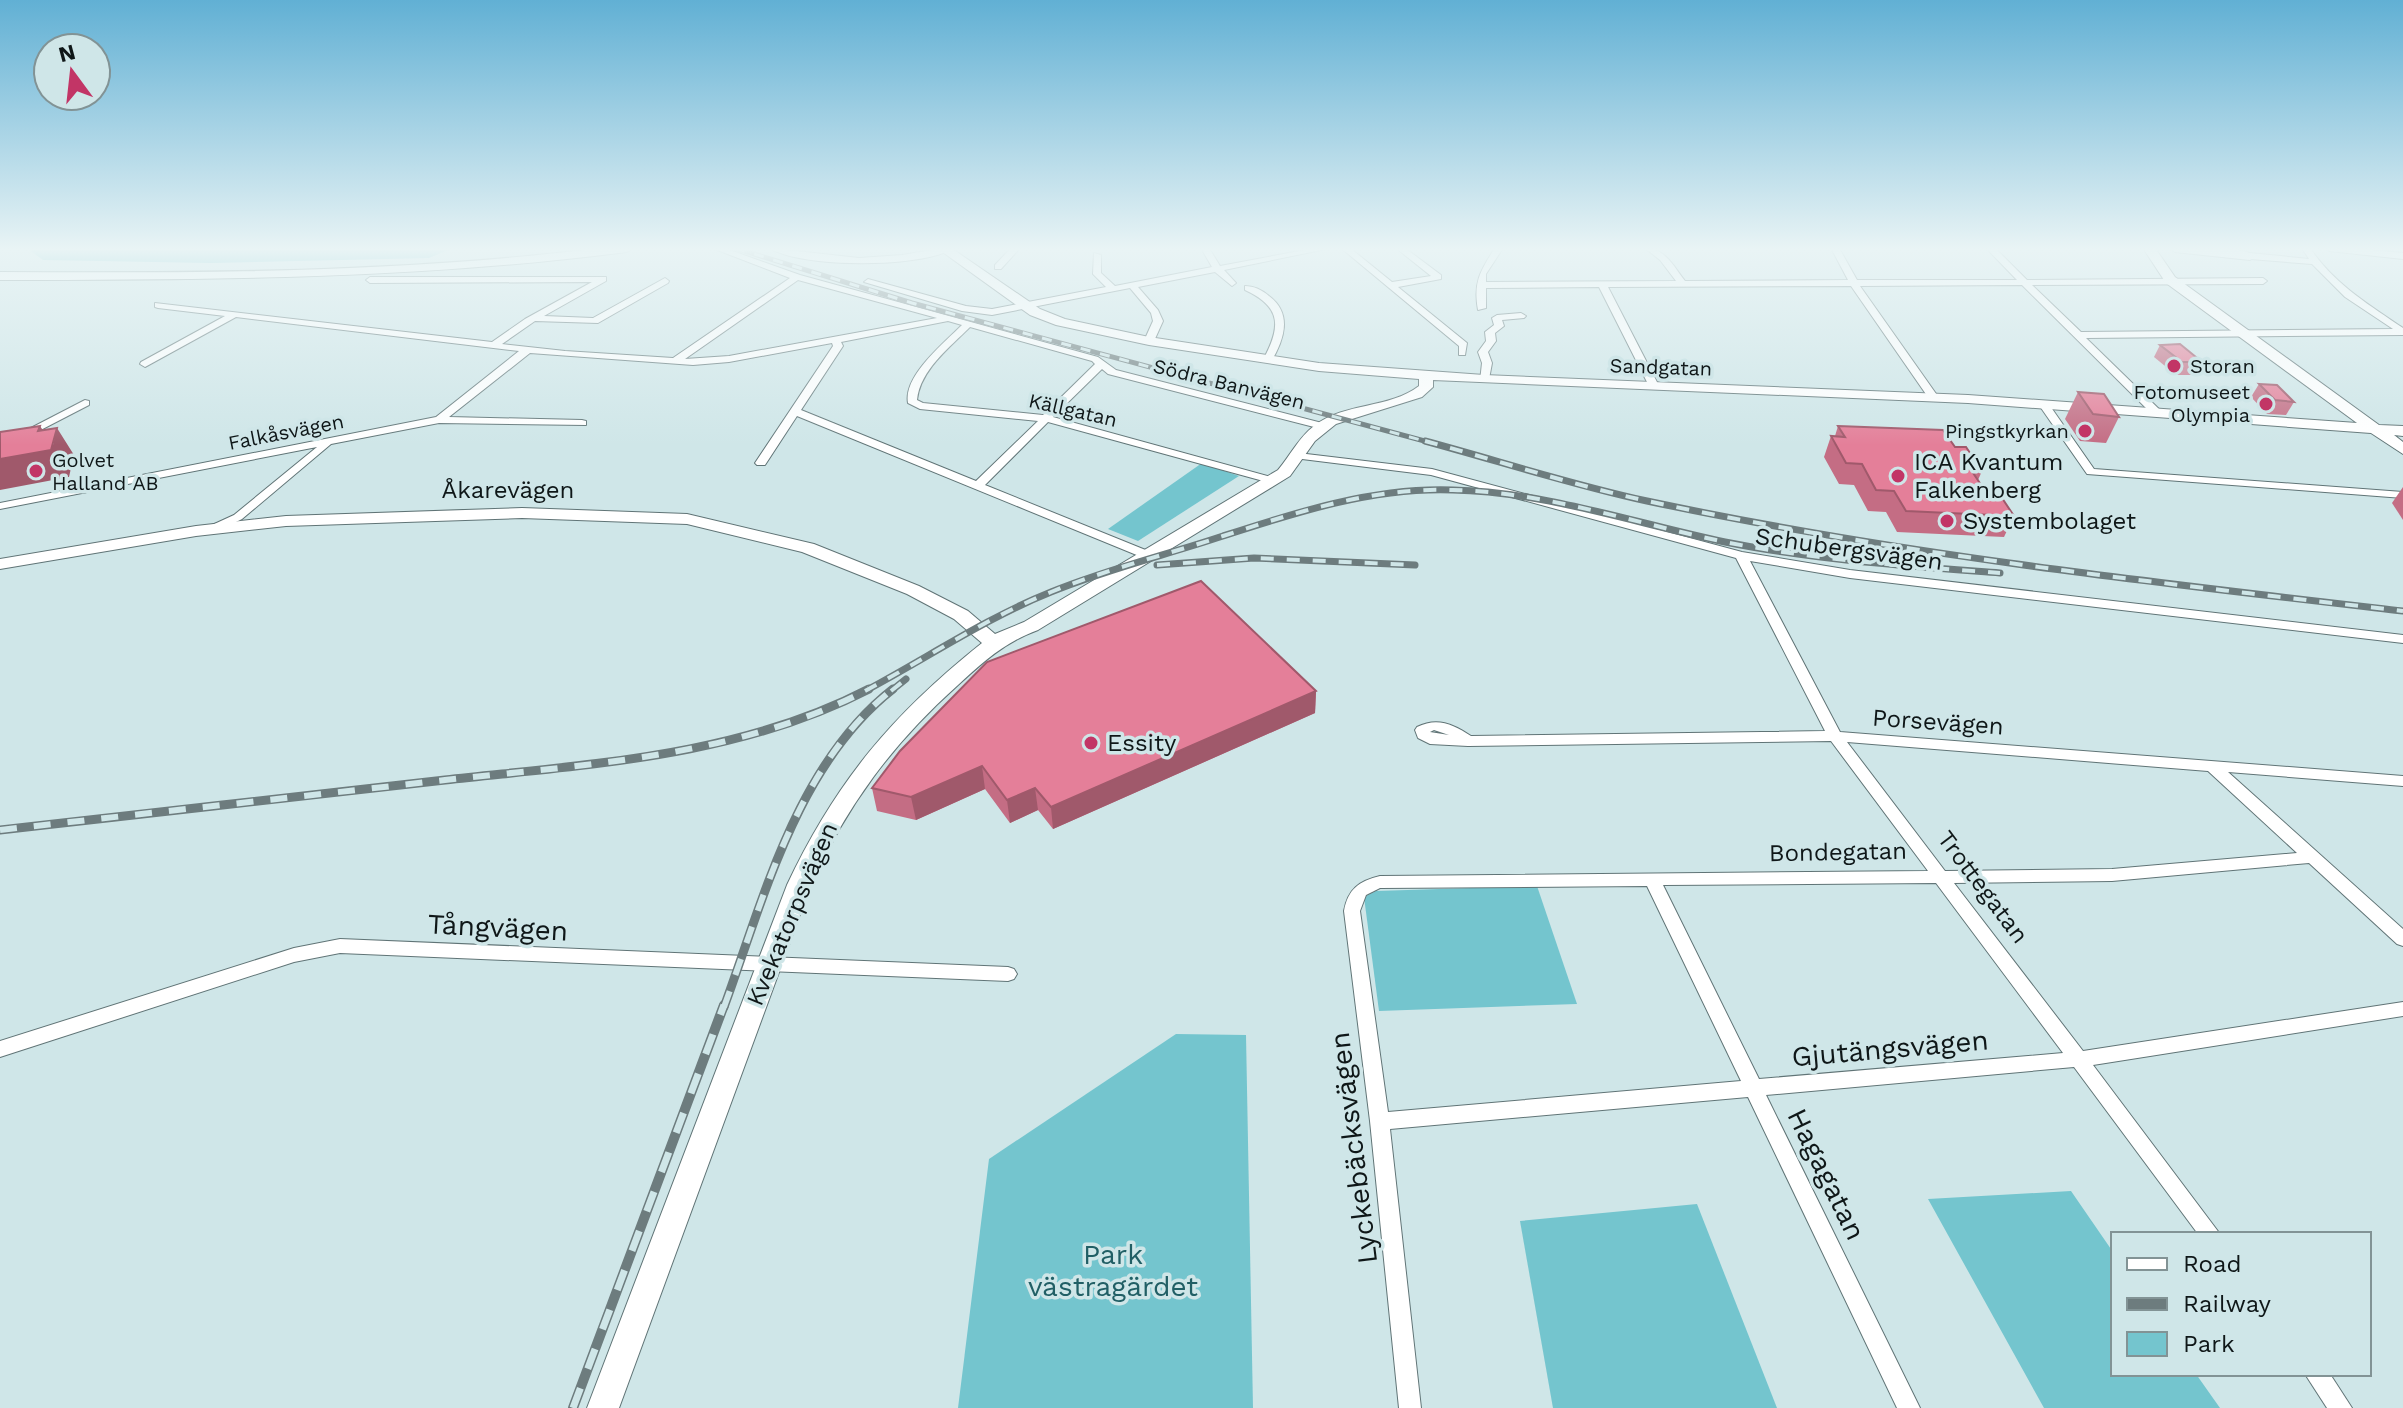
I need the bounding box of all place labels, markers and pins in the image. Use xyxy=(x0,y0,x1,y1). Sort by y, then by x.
place label: Storan xyxy=(2190,354,2255,378)
marker: Storan xyxy=(2165,357,2183,375)
place label: Fotomuseet Olympia xyxy=(2134,380,2251,427)
marker: Fotomuseet Olympia xyxy=(2257,395,2275,413)
place label: Pingstkyrkan xyxy=(1945,419,2069,443)
marker: Pingstkyrkan xyxy=(2076,422,2094,440)
place label: Golvet Halland AB xyxy=(52,448,159,495)
place label: ICA Kvantum Falkenberg xyxy=(1914,448,2063,504)
marker: Golvet Halland AB xyxy=(27,462,45,480)
marker: ICA Kvantum Falkenberg xyxy=(1889,467,1907,485)
place label: Systembolaget xyxy=(1963,507,2136,535)
marker: Systembolaget xyxy=(1938,512,1956,530)
place label: Essity xyxy=(1107,729,1177,757)
marker: Essity xyxy=(1082,734,1100,752)

